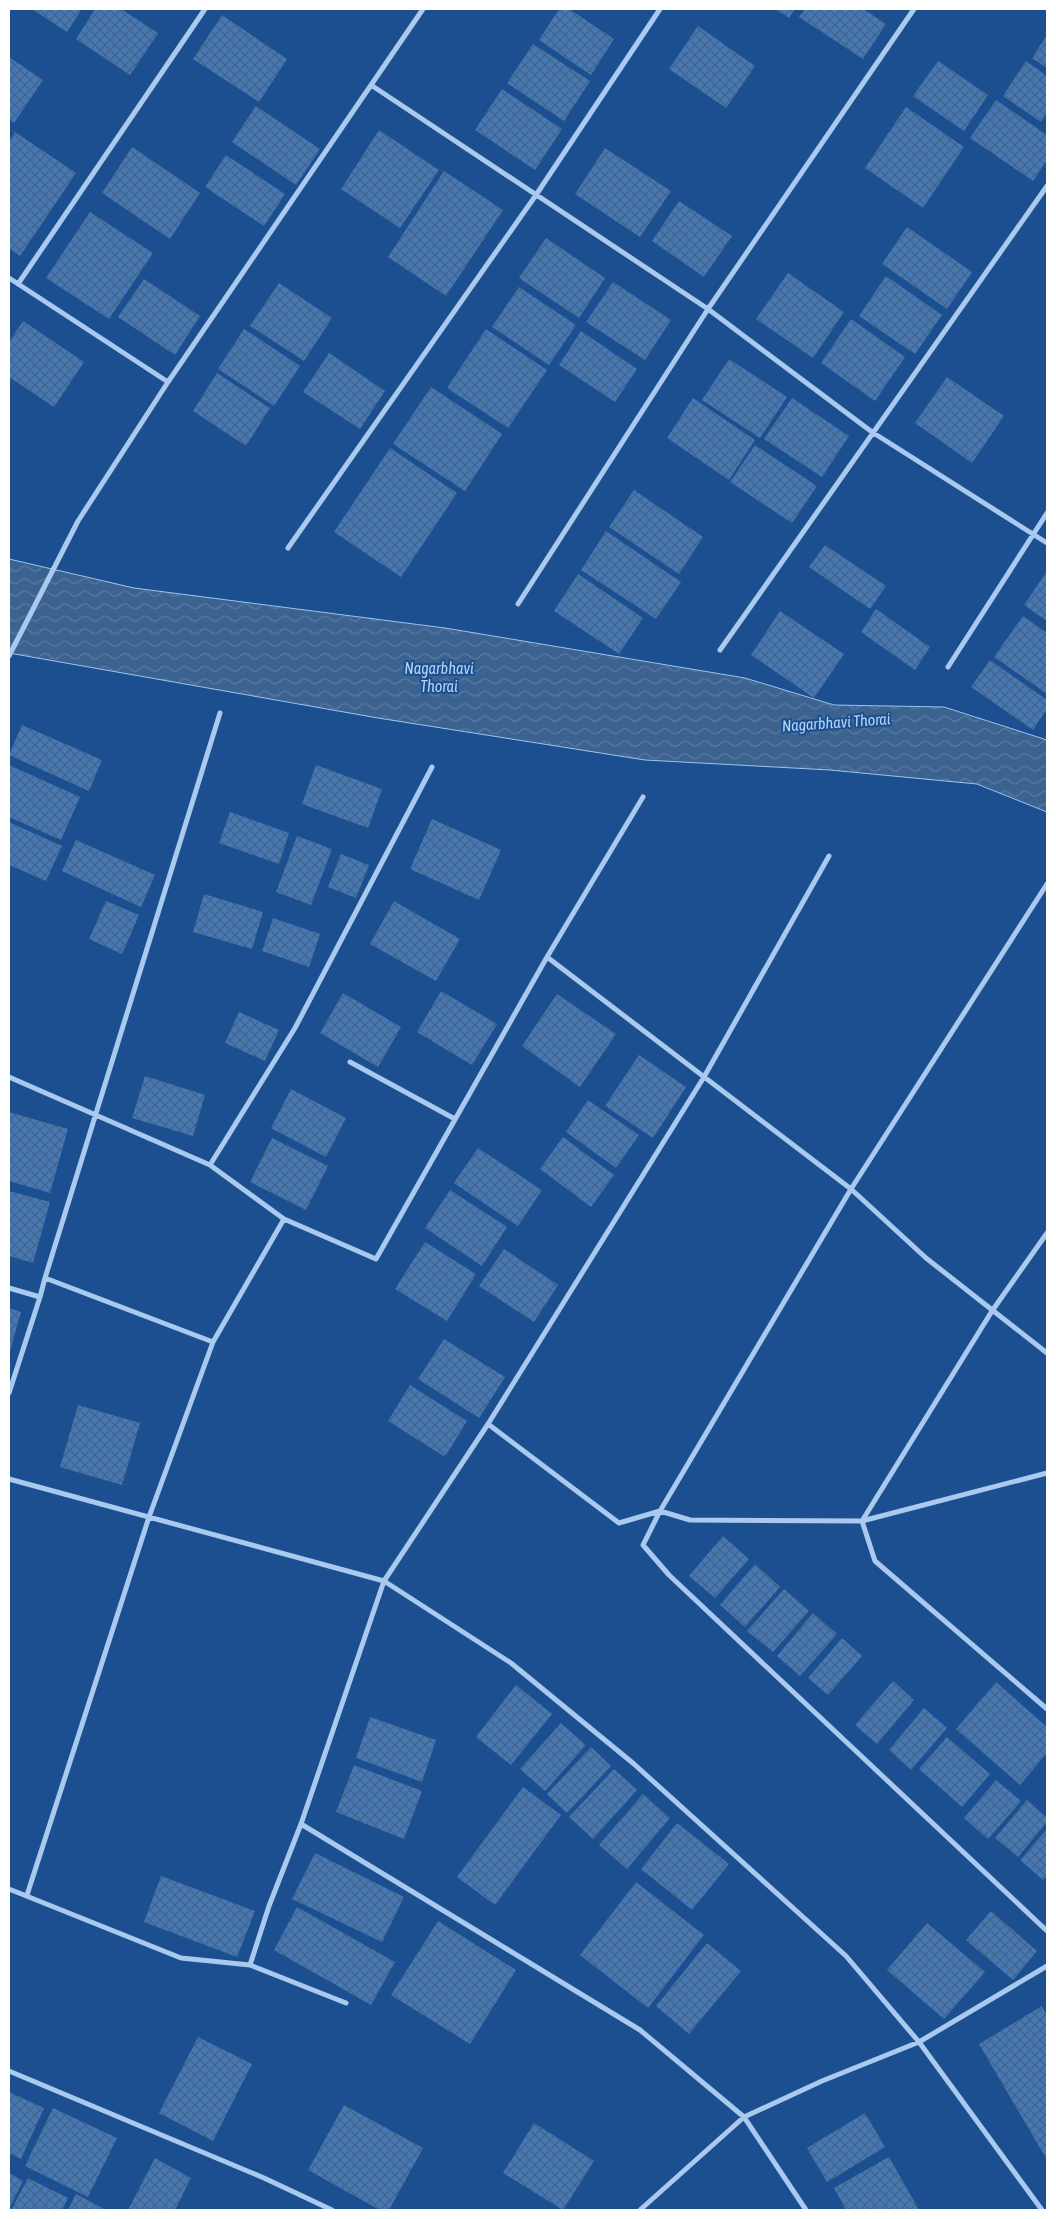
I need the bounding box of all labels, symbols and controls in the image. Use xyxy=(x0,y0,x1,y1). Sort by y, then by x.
water label: Nagarbhavi Thorai xyxy=(404,659,474,695)
water label: Nagarbhavi Thorai xyxy=(781,709,891,736)

